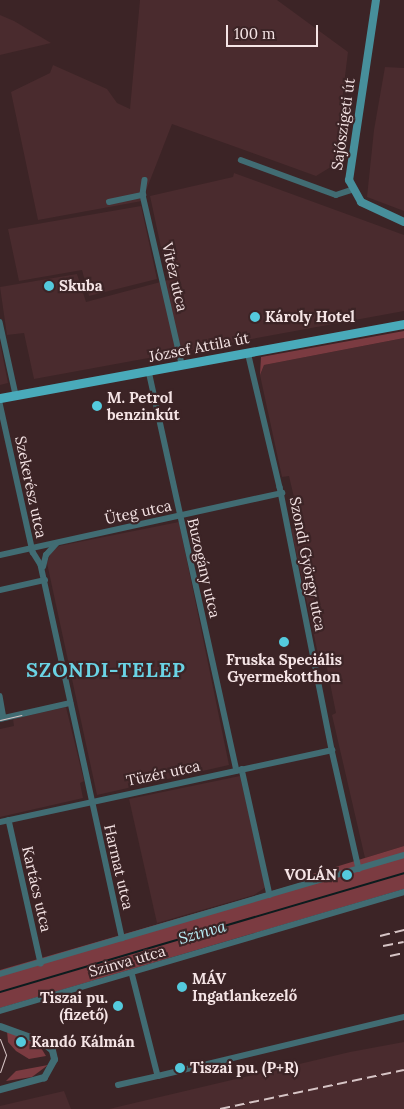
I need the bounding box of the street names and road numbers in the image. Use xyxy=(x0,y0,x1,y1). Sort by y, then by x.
street label: Sajószigeti út xyxy=(328,77,358,171)
street label: Vitéz utca xyxy=(158,241,192,313)
street label: József Attila út xyxy=(147,328,251,366)
street label: Szekerész utca xyxy=(11,434,51,540)
street label: Szondi György utca xyxy=(286,495,330,633)
street label: Üteg utca xyxy=(103,496,173,528)
street label: Buzogány utca xyxy=(184,516,224,620)
street label: Tüzér utca xyxy=(124,756,202,790)
street label: Harmat utca xyxy=(100,823,138,911)
street label: Kartács utca xyxy=(18,844,56,934)
street label: Szinva utca xyxy=(87,941,167,981)

